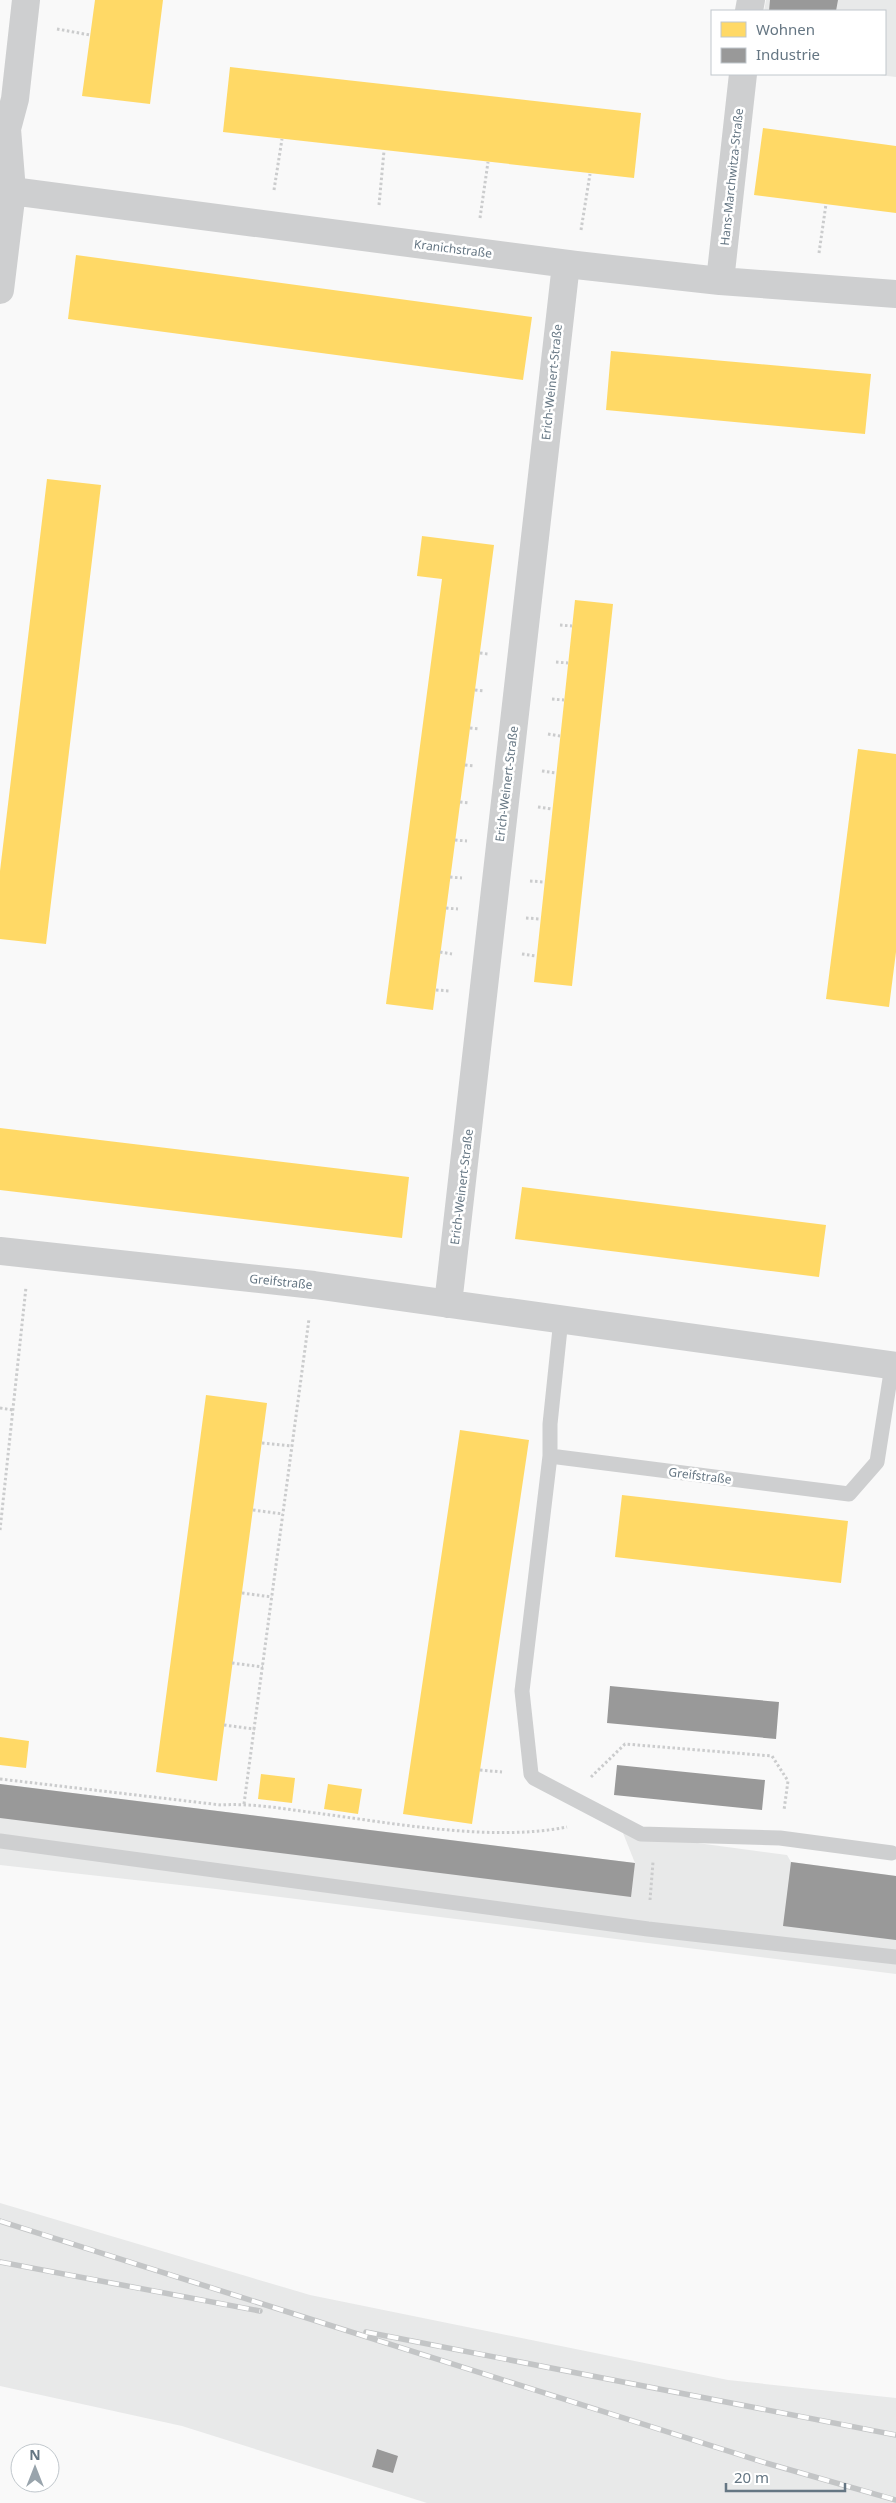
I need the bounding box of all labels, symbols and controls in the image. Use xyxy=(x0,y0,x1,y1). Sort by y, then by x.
legend xyxy=(711,10,886,75)
text: Wohnen xyxy=(756,19,815,39)
text: Industrie xyxy=(756,44,820,64)
street label: Hans-Marchwitza-Straße xyxy=(716,107,747,246)
street label: Kranichstraße xyxy=(413,235,493,262)
street label: Erich-Weinert-Straße xyxy=(537,323,566,441)
street label: Erich-Weinert-Straße xyxy=(491,725,522,843)
street label: Erich-Weinert-Straße xyxy=(446,1128,477,1246)
street label: Greifstraße xyxy=(249,1270,314,1293)
street label: Greifstraße xyxy=(668,1463,733,1488)
north arrow xyxy=(10,2443,60,2493)
text: N xyxy=(29,2445,41,2464)
scale bar xyxy=(726,2460,845,2492)
text: 20 m xyxy=(734,2467,769,2487)

